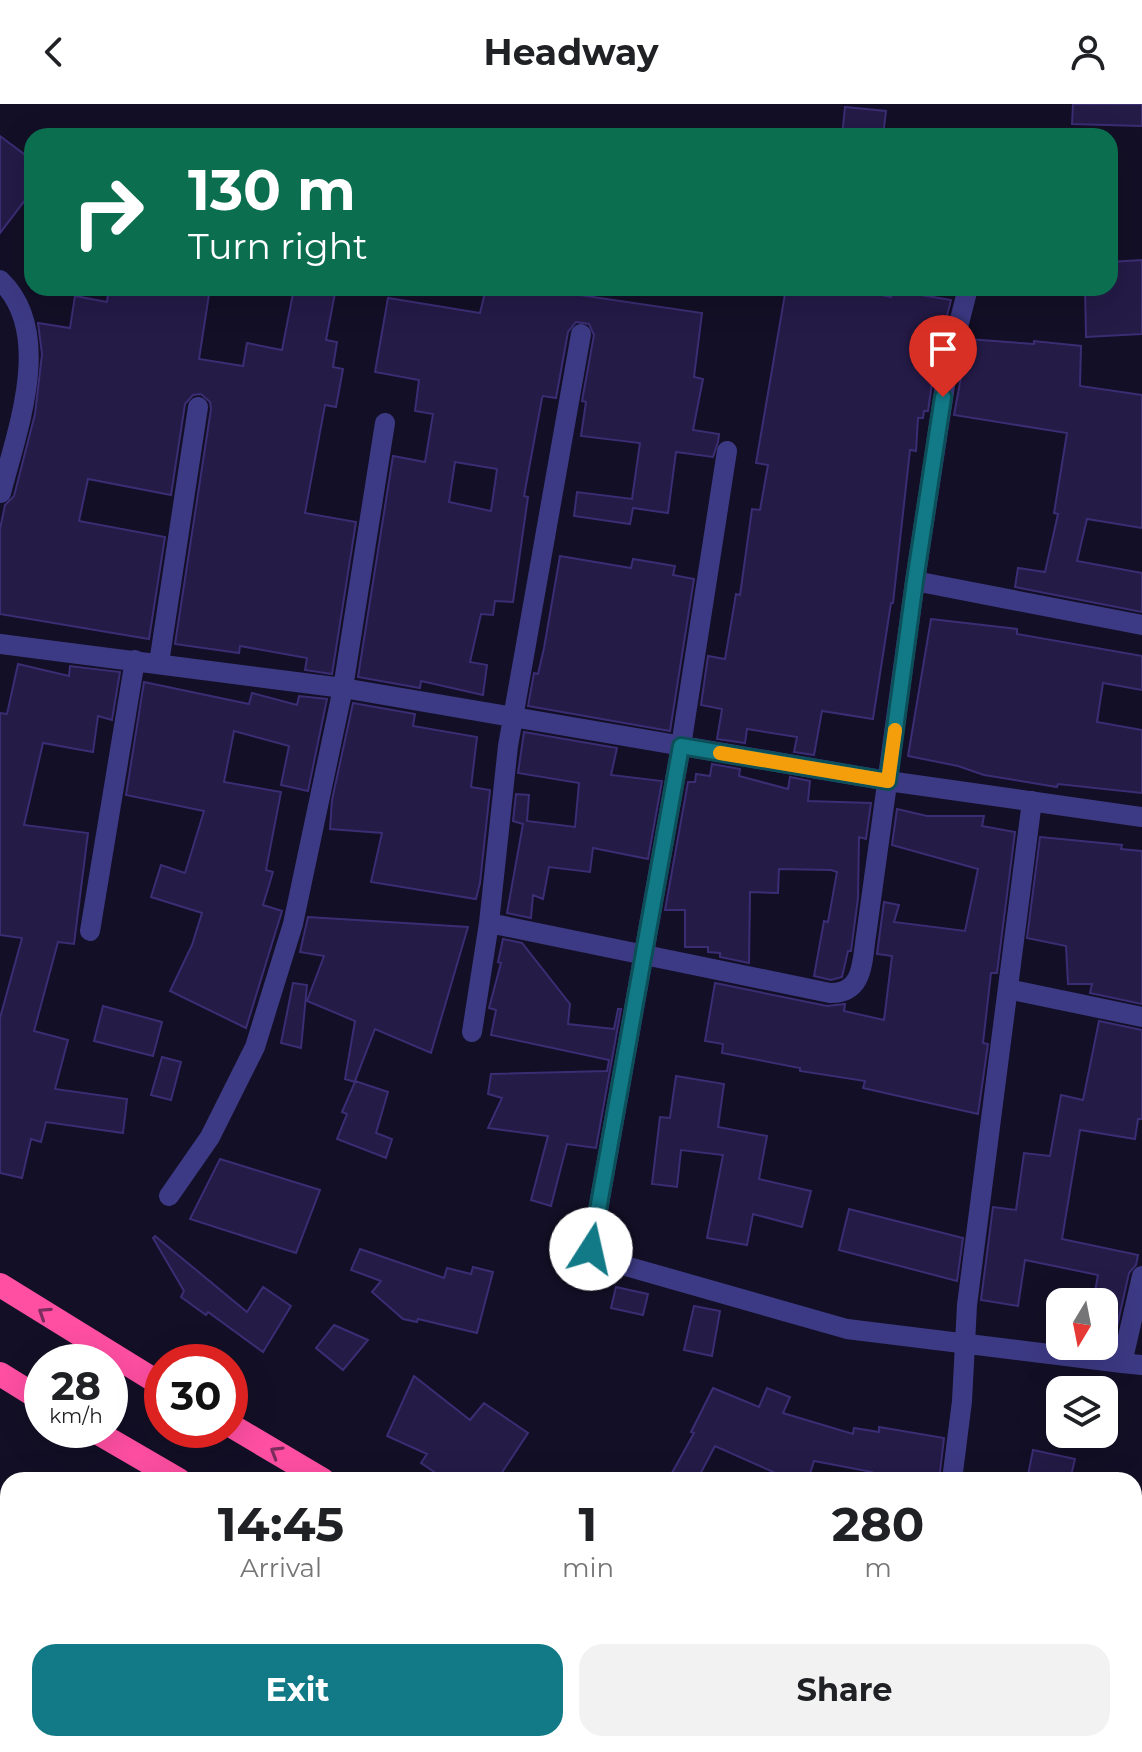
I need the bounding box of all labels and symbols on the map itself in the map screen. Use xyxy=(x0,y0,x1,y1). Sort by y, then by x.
pin xyxy=(909,315,977,397)
position arrow xyxy=(549,1207,633,1291)
north arrow xyxy=(1046,1288,1118,1360)
one-way arrow xyxy=(39,1307,53,1322)
speed limit sign: 30 xyxy=(144,1344,248,1448)
one-way arrow xyxy=(270,1447,285,1462)

